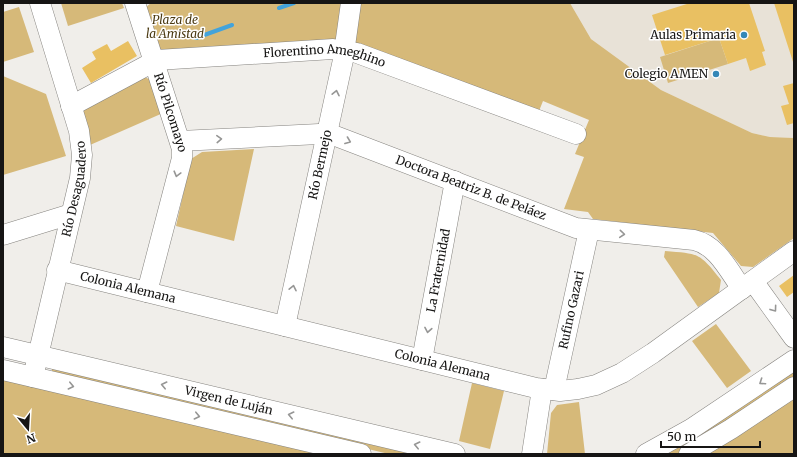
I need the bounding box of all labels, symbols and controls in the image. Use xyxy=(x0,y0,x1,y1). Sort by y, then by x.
park label: Plaza de la Amistad xyxy=(146,12,204,41)
place label: Aulas Primaria xyxy=(649,27,737,42)
marker: Aulas Primaria xyxy=(739,30,749,40)
street label: Florentino Ameghino xyxy=(263,41,388,70)
place label: Colegio AMEN xyxy=(625,66,709,81)
marker: Colegio AMEN xyxy=(711,69,721,79)
street label: Río Pilcomayo xyxy=(151,71,190,154)
one-way arrow xyxy=(331,90,339,96)
street label: Río Bermejo xyxy=(305,128,335,201)
one-way arrow xyxy=(216,135,222,144)
one-way arrow xyxy=(345,136,352,144)
street label: Río Desaguadero xyxy=(58,140,89,238)
street label: Doctora Beatriz B. de Peláez xyxy=(394,152,549,223)
one-way arrow xyxy=(174,171,182,177)
street label: La Fraternidad xyxy=(423,227,453,313)
one-way arrow xyxy=(619,229,625,238)
street label: Colonia Alemana xyxy=(79,268,178,306)
street label: Rufino Gazari xyxy=(555,269,587,350)
one-way arrow xyxy=(289,285,297,291)
one-way arrow xyxy=(769,305,776,312)
one-way arrow xyxy=(424,327,432,333)
street label: Colonia Alemana xyxy=(393,345,492,384)
one-way arrow xyxy=(759,377,766,385)
one-way arrow xyxy=(67,381,74,389)
one-way arrow xyxy=(161,381,168,390)
street label: Virgen de Luján xyxy=(182,382,275,418)
north arrow xyxy=(8,409,48,449)
one-way arrow xyxy=(194,411,200,419)
one-way arrow xyxy=(287,411,294,420)
scale bar xyxy=(661,423,760,449)
text: 50 m xyxy=(667,429,696,444)
text: N xyxy=(25,431,37,447)
one-way arrow xyxy=(414,441,421,450)

